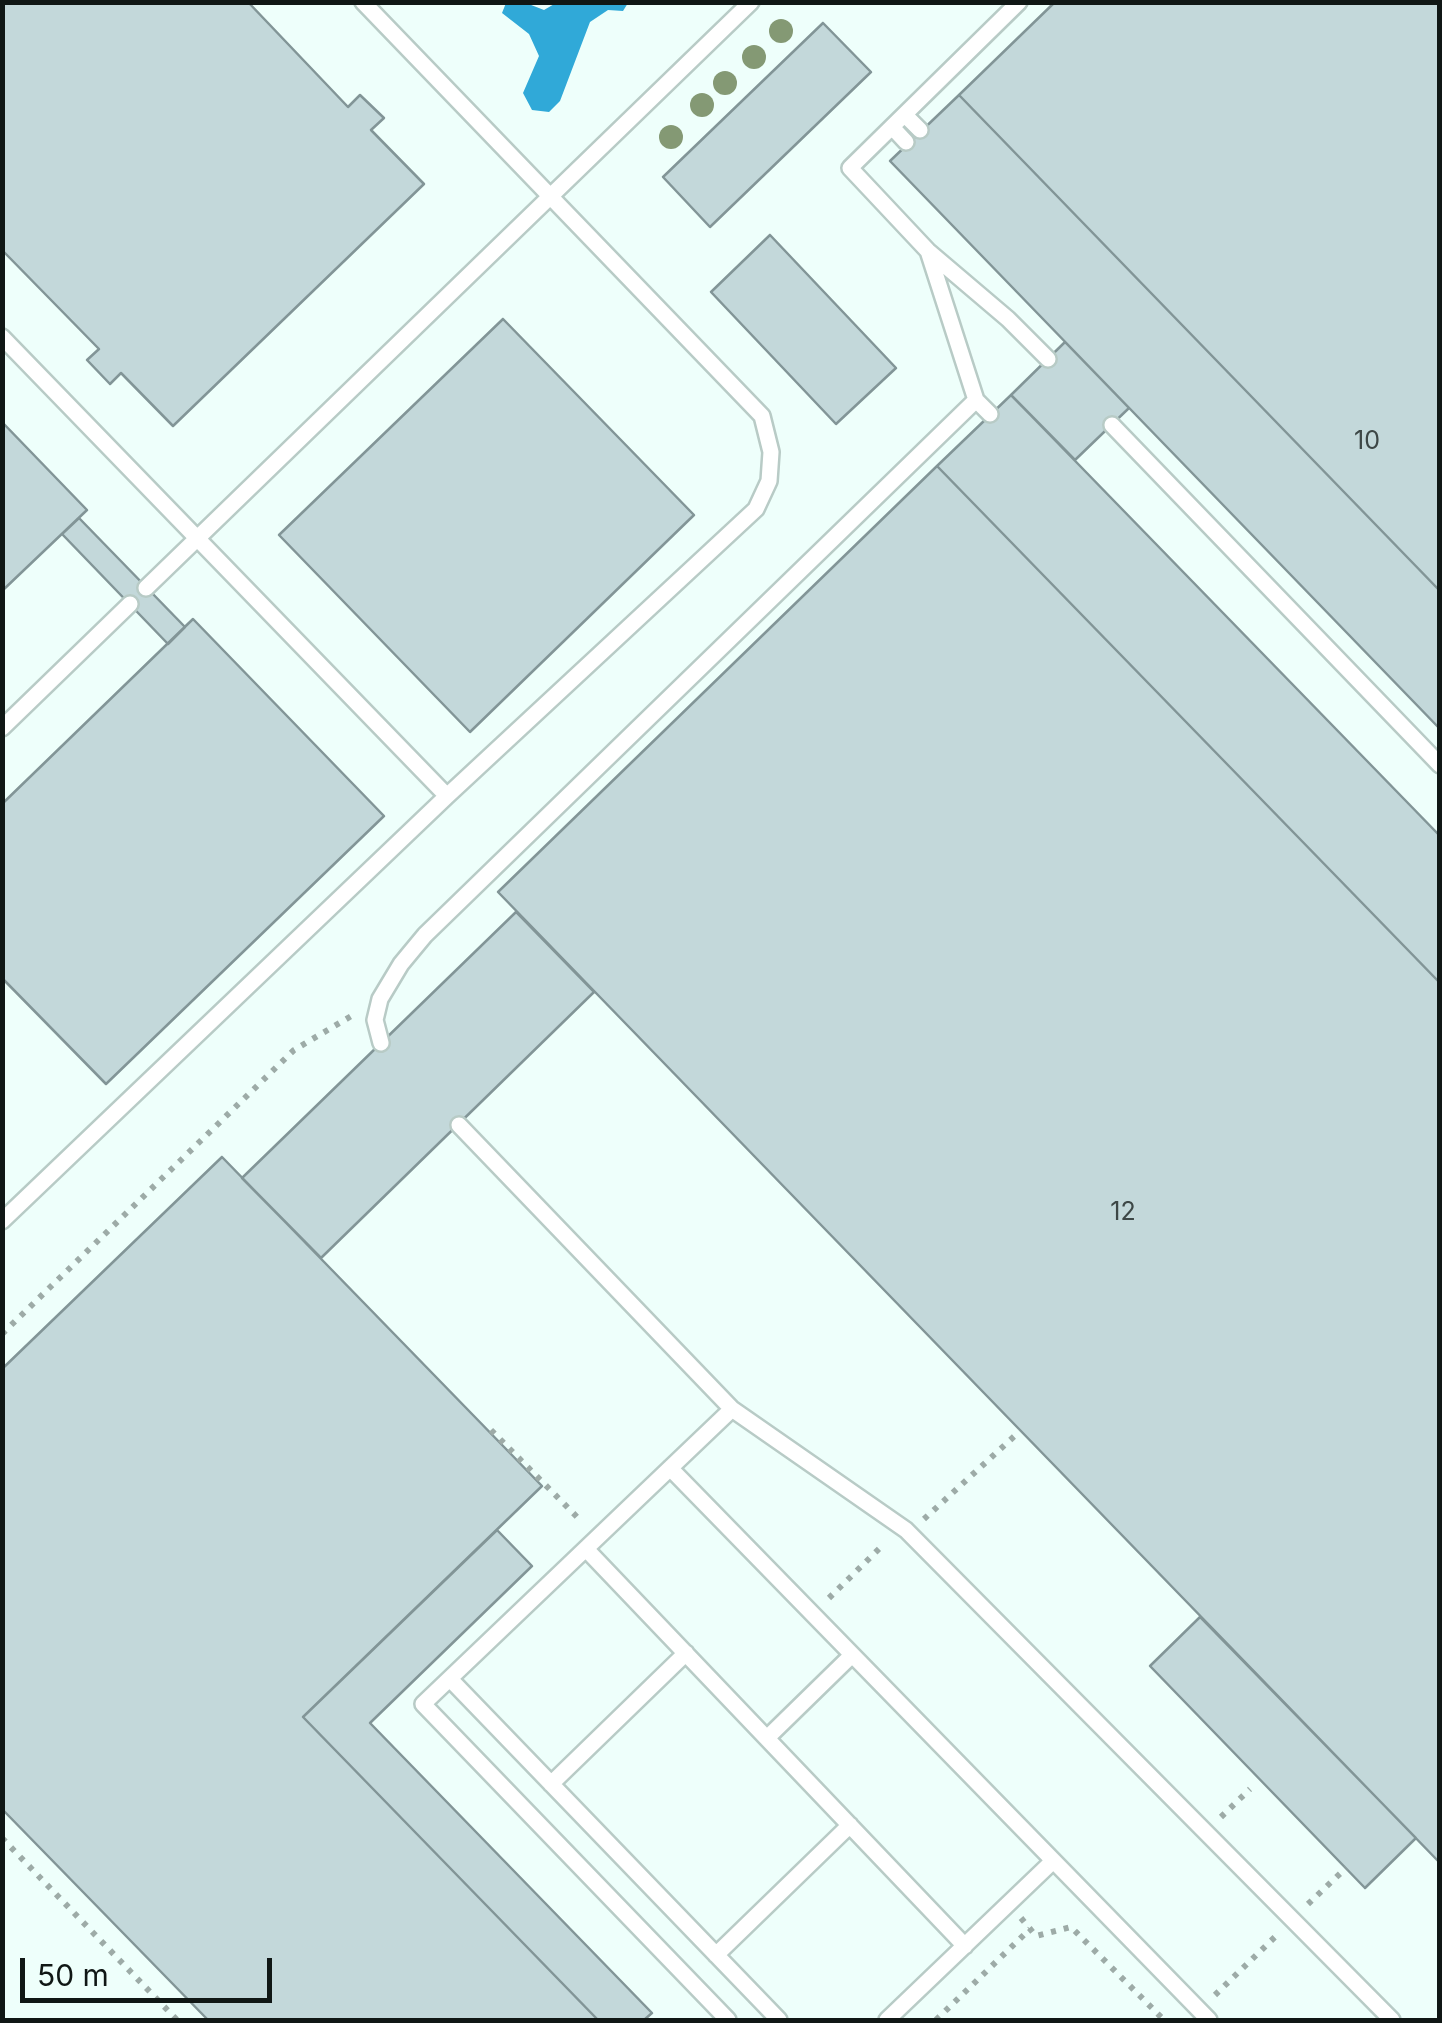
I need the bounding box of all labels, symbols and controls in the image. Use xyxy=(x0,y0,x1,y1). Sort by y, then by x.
house number: 10 xyxy=(1354,426,1380,456)
house number: 12 xyxy=(1110,1197,1136,1227)
scale bar xyxy=(25,1938,278,2000)
text: 50 m xyxy=(37,1957,109,1993)

